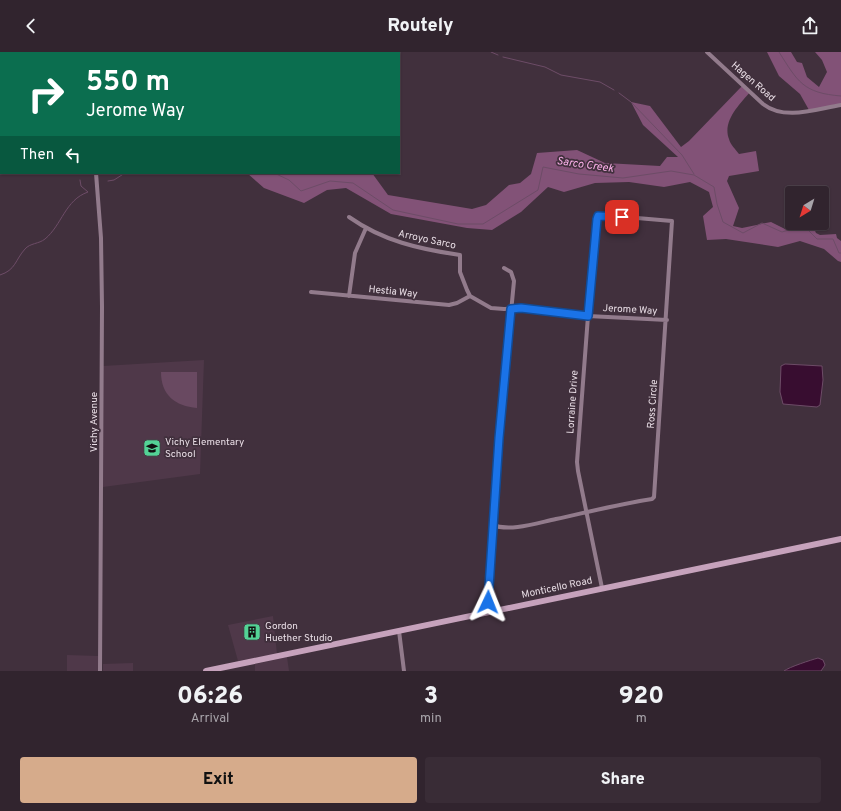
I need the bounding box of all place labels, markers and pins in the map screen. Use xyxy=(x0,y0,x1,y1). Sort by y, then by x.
pin xyxy=(605,200,639,234)
place label: Vichy Elementary School xyxy=(165,436,244,461)
school or university icon: Vichy Elementary School xyxy=(142,438,162,458)
place label: Gordon Huether Studio xyxy=(265,620,333,645)
building icon: Gordon Huether Studio xyxy=(242,622,262,642)

